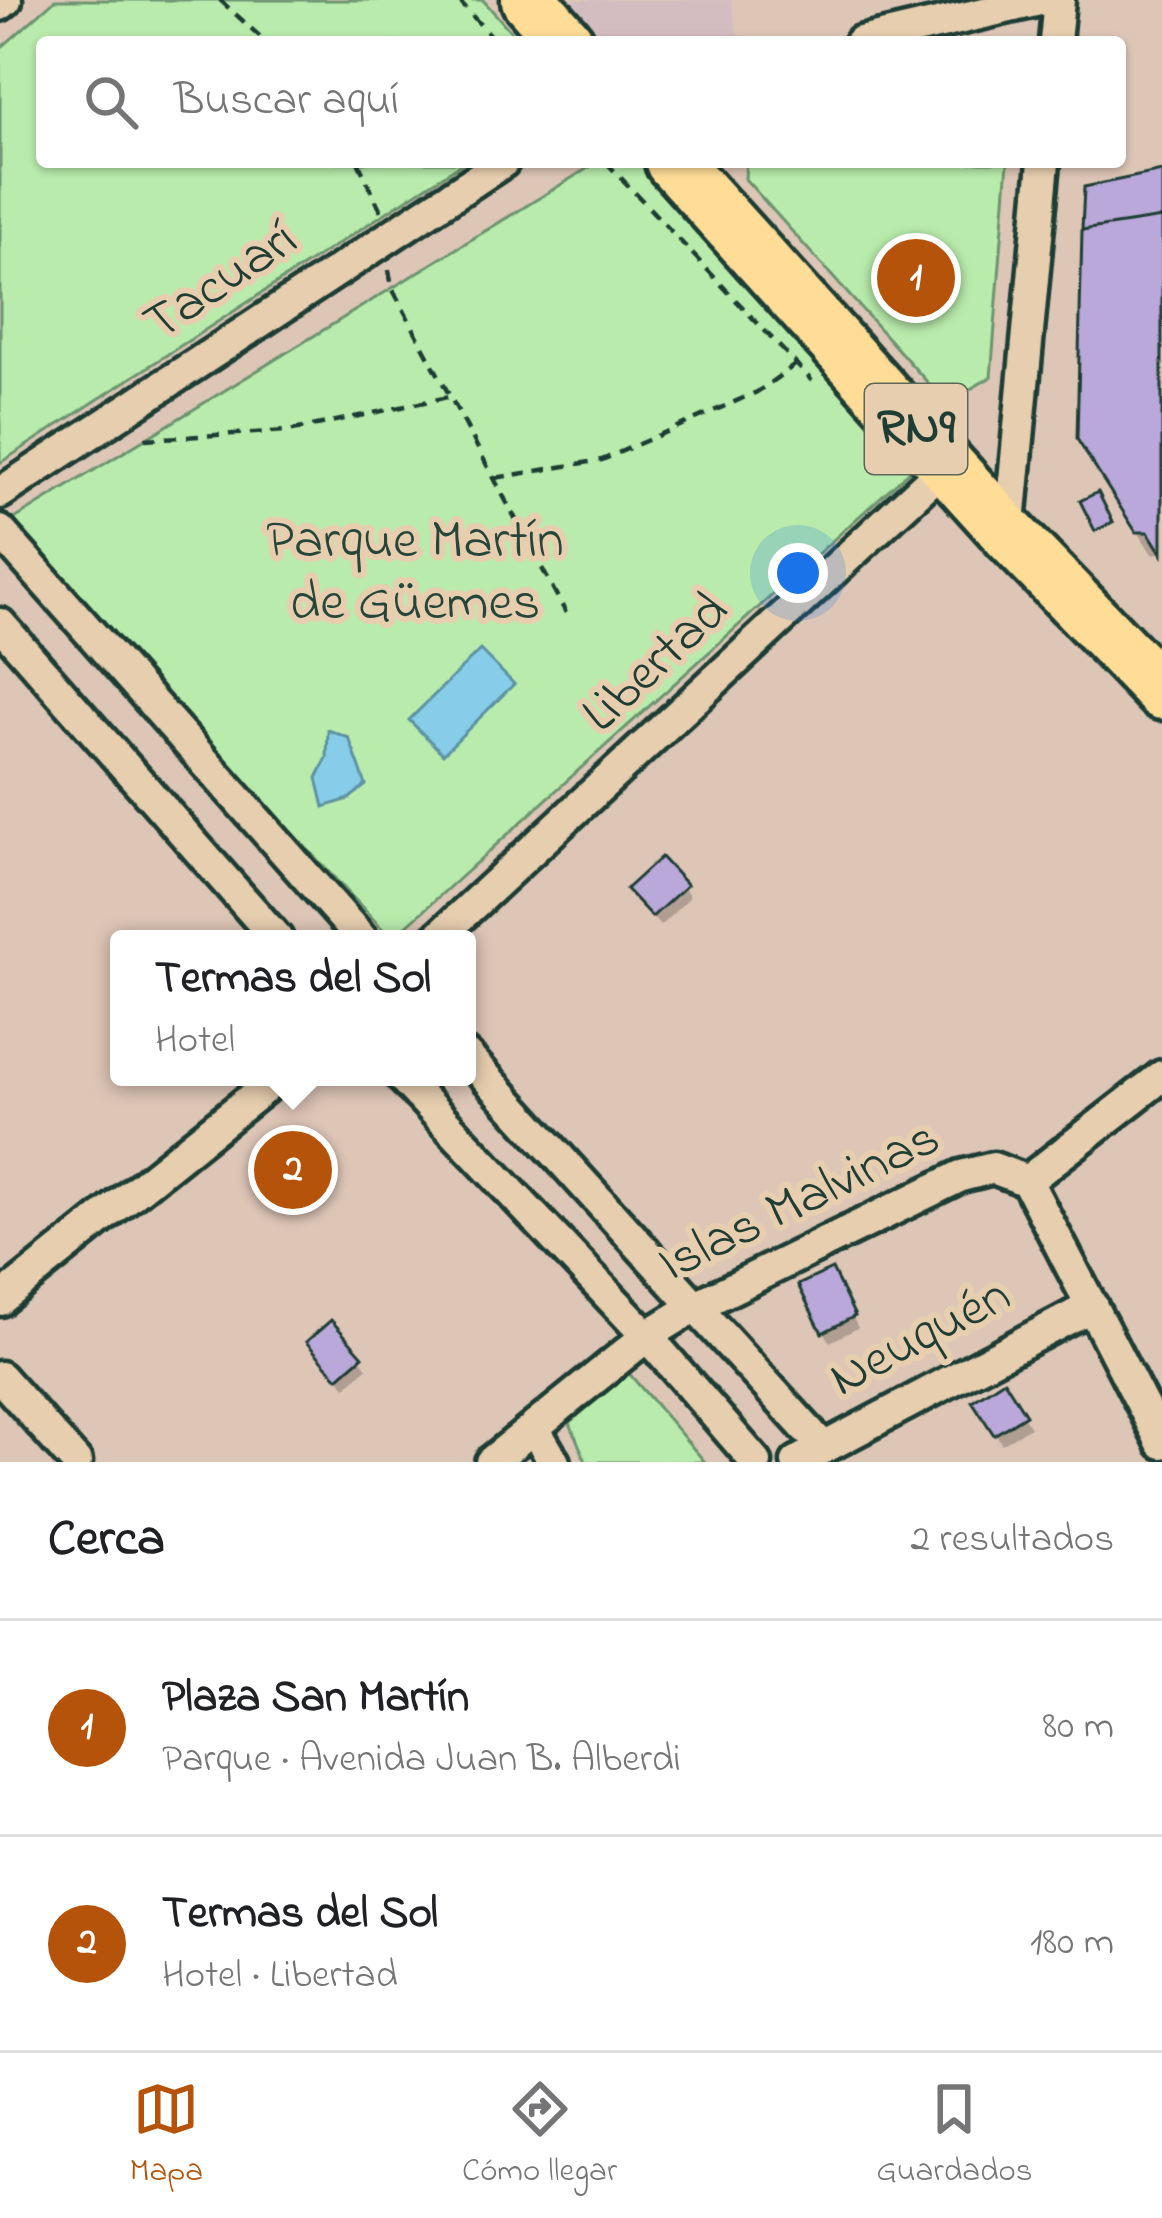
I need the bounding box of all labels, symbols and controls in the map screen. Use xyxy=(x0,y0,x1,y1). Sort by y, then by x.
search box xyxy=(36,36,1126,168)
icon: search xyxy=(78,69,144,135)
text: Buscar aquí xyxy=(174,69,399,135)
street label: Tacuarí xyxy=(130,203,314,363)
pin: 1 xyxy=(877,233,955,323)
road number: RN9 xyxy=(865,384,967,474)
park label: Parque Martín de Güemes xyxy=(266,504,564,644)
your location xyxy=(768,543,828,603)
street label: Libertad xyxy=(566,575,748,753)
popup xyxy=(110,930,476,1086)
text: Termas del Sol xyxy=(155,947,431,1013)
text: Hotel xyxy=(155,1013,235,1070)
street label: Islas Malvinas xyxy=(646,1101,954,1305)
pin: 2 xyxy=(254,1125,332,1215)
street label: Neuquén xyxy=(816,1259,1026,1419)
text: Cerca xyxy=(48,1503,165,1578)
text: 2 resultados xyxy=(910,1512,1114,1569)
text: Plaza San Martín xyxy=(162,1666,469,1732)
text: 1 xyxy=(81,1699,93,1756)
text: 80 m xyxy=(1043,1699,1114,1756)
text: Parque · Avenida Juan B. Alberdi xyxy=(162,1732,681,1789)
text: Termas del Sol xyxy=(162,1882,438,1948)
text: 2 xyxy=(77,1915,97,1972)
text: 180 m xyxy=(1030,1915,1114,1972)
text: Hotel · Libertad xyxy=(162,1948,398,2005)
tab: Mapa xyxy=(129,2076,203,2196)
tab: Cómo llegar xyxy=(462,2076,617,2196)
tab: Guardados xyxy=(876,2076,1033,2196)

